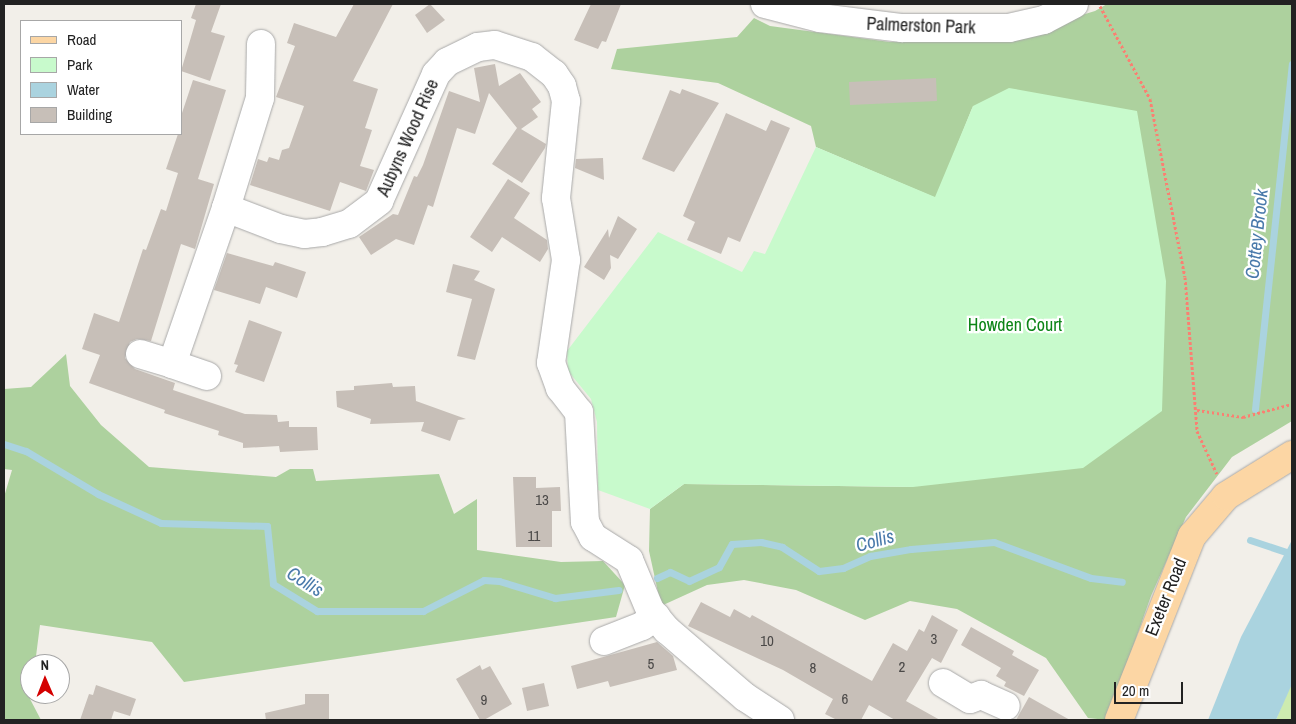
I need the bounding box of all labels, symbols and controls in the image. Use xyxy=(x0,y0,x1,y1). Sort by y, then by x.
street label: Palmerston Park xyxy=(866,13,976,39)
legend xyxy=(20,20,182,135)
text: Road xyxy=(67,29,96,50)
text: Park xyxy=(67,54,92,75)
street label: Aubyns Wood Rise xyxy=(372,76,444,200)
text: Water xyxy=(67,79,99,100)
text: Building xyxy=(67,104,112,125)
water label: Cottey Brook xyxy=(1241,188,1273,280)
park label: Howden Court xyxy=(968,314,1062,336)
house number: 13 xyxy=(535,491,549,509)
water label: Collis xyxy=(853,525,897,557)
house number: 11 xyxy=(528,527,540,545)
street label: Exeter Road xyxy=(1141,555,1191,639)
water label: Collis xyxy=(282,562,328,602)
house number: 3 xyxy=(931,630,937,648)
house number: 10 xyxy=(760,632,774,650)
north arrow xyxy=(20,654,70,704)
house number: 5 xyxy=(648,655,654,673)
text: N xyxy=(40,656,49,674)
house number: 2 xyxy=(899,658,905,676)
house number: 8 xyxy=(810,659,816,677)
scale bar xyxy=(1116,672,1185,704)
text: 20 m xyxy=(1122,680,1149,701)
house number: 6 xyxy=(842,690,848,708)
house number: 9 xyxy=(481,691,487,709)

